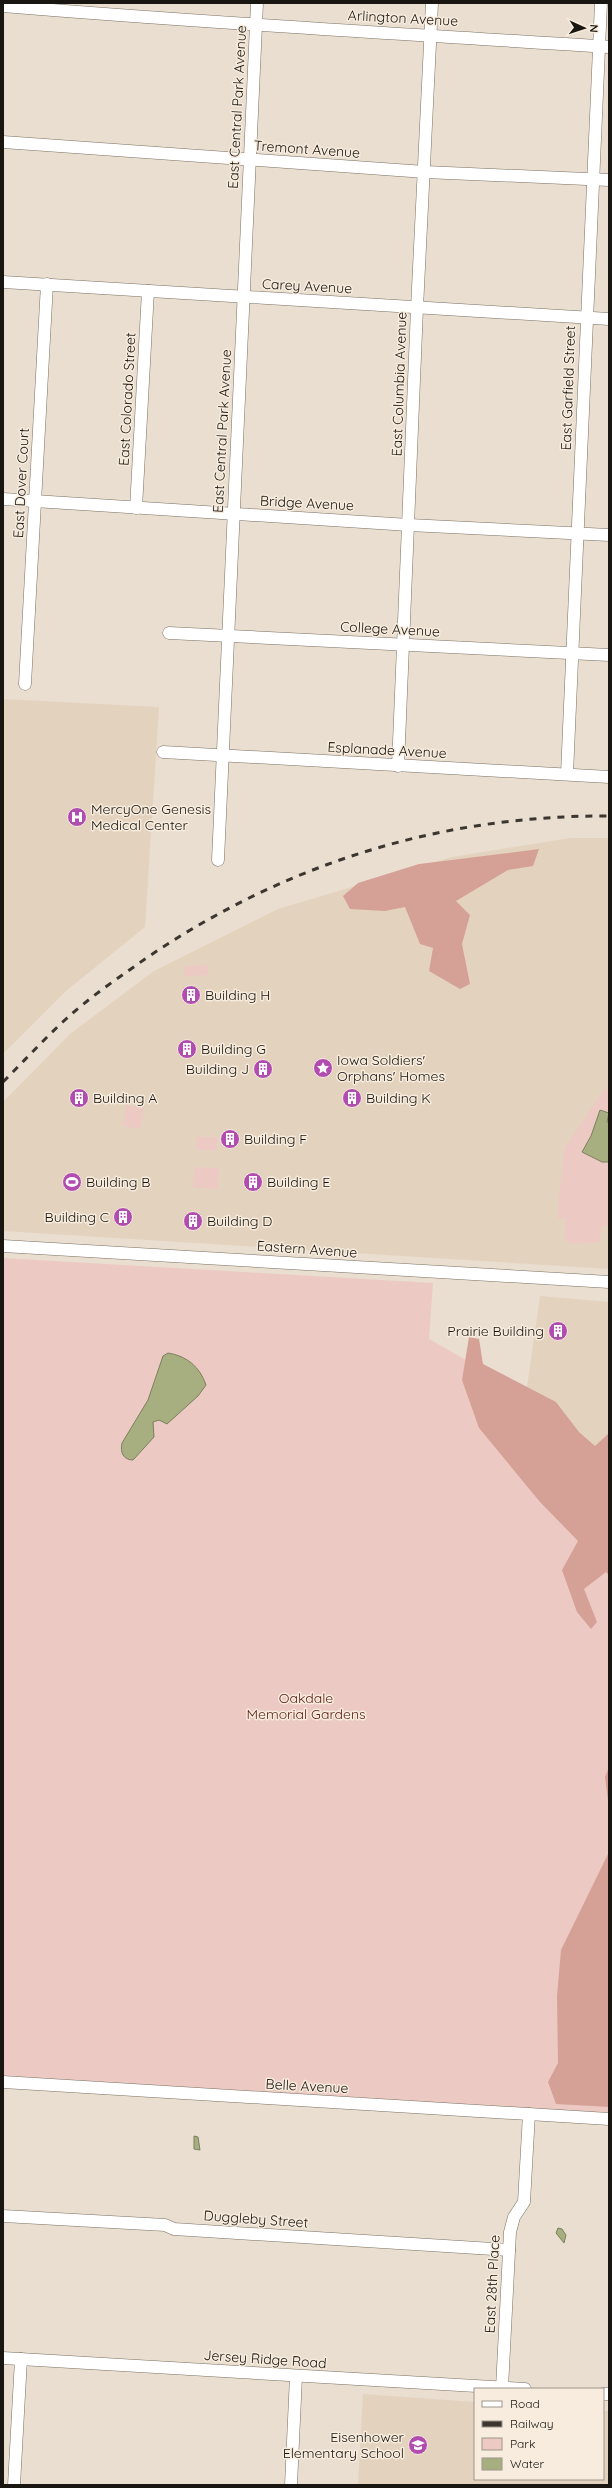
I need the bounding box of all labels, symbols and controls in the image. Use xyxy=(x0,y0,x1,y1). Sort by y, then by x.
street label: Arlington Avenue xyxy=(347,6,459,30)
north arrow xyxy=(564,8,604,48)
text: N xyxy=(587,24,601,33)
street label: East Central Park Avenue xyxy=(224,25,250,189)
street label: Tremont Avenue xyxy=(253,136,361,162)
street label: Carey Avenue xyxy=(261,275,353,297)
street label: East Columbia Avenue xyxy=(387,311,411,457)
street label: East Garfield Street xyxy=(557,325,579,451)
street label: East Colorado Street xyxy=(115,332,139,466)
street label: East Central Park Avenue xyxy=(209,349,235,513)
street label: East Dover Court xyxy=(9,427,33,539)
street label: Bridge Avenue xyxy=(260,492,355,514)
street label: College Avenue xyxy=(340,617,440,641)
street label: Esplanade Avenue xyxy=(327,738,447,762)
place label: MercyOne Genesis Medical Center xyxy=(91,800,211,834)
hospital icon: MercyOne Genesis Medical Center xyxy=(66,806,88,828)
building icon: Building H xyxy=(180,984,202,1006)
place label: Building H xyxy=(205,986,270,1004)
building icon: Building G xyxy=(176,1038,198,1060)
place label: Building G xyxy=(201,1040,266,1058)
place label: Iowa Soldiers' Orphans' Homes xyxy=(337,1051,445,1085)
place icon: Iowa Soldiers' Orphans' Homes xyxy=(312,1057,334,1079)
building icon: Building J xyxy=(252,1058,274,1080)
place label: Building J xyxy=(186,1060,249,1078)
building icon: Building A xyxy=(68,1087,90,1109)
building icon: Building K xyxy=(341,1087,363,1109)
place label: Building A xyxy=(93,1089,157,1107)
place label: Building K xyxy=(366,1089,431,1107)
building icon: Building F xyxy=(219,1128,241,1150)
place label: Building F xyxy=(244,1130,307,1148)
sports icon: Building B xyxy=(61,1171,83,1193)
building icon: Building E xyxy=(242,1171,264,1193)
place label: Building B xyxy=(86,1173,150,1191)
place label: Building E xyxy=(267,1173,330,1191)
building icon: Building C xyxy=(112,1206,134,1228)
place label: Building C xyxy=(45,1208,109,1226)
building icon: Building D xyxy=(182,1210,204,1232)
place label: Building D xyxy=(207,1212,272,1230)
street label: Eastern Avenue xyxy=(256,1237,358,1261)
building icon: Prairie Building xyxy=(547,1320,569,1342)
place label: Prairie Building xyxy=(447,1322,544,1340)
park label: Oakdale Memorial Gardens xyxy=(246,1689,366,1723)
street label: Belle Avenue xyxy=(265,2075,349,2097)
street label: Duggleby Street xyxy=(203,2206,309,2232)
street label: East 28th Place xyxy=(480,2234,504,2334)
street label: Jersey Ridge Road xyxy=(203,2346,327,2372)
legend xyxy=(474,2388,604,2480)
text: Road xyxy=(510,2396,540,2411)
text: Railway xyxy=(510,2416,554,2431)
place label: Eisenhower Elementary School xyxy=(283,2428,405,2462)
school or university icon: Eisenhower Elementary School xyxy=(407,2434,429,2456)
text: Park xyxy=(510,2436,535,2451)
text: Water xyxy=(510,2456,545,2471)

